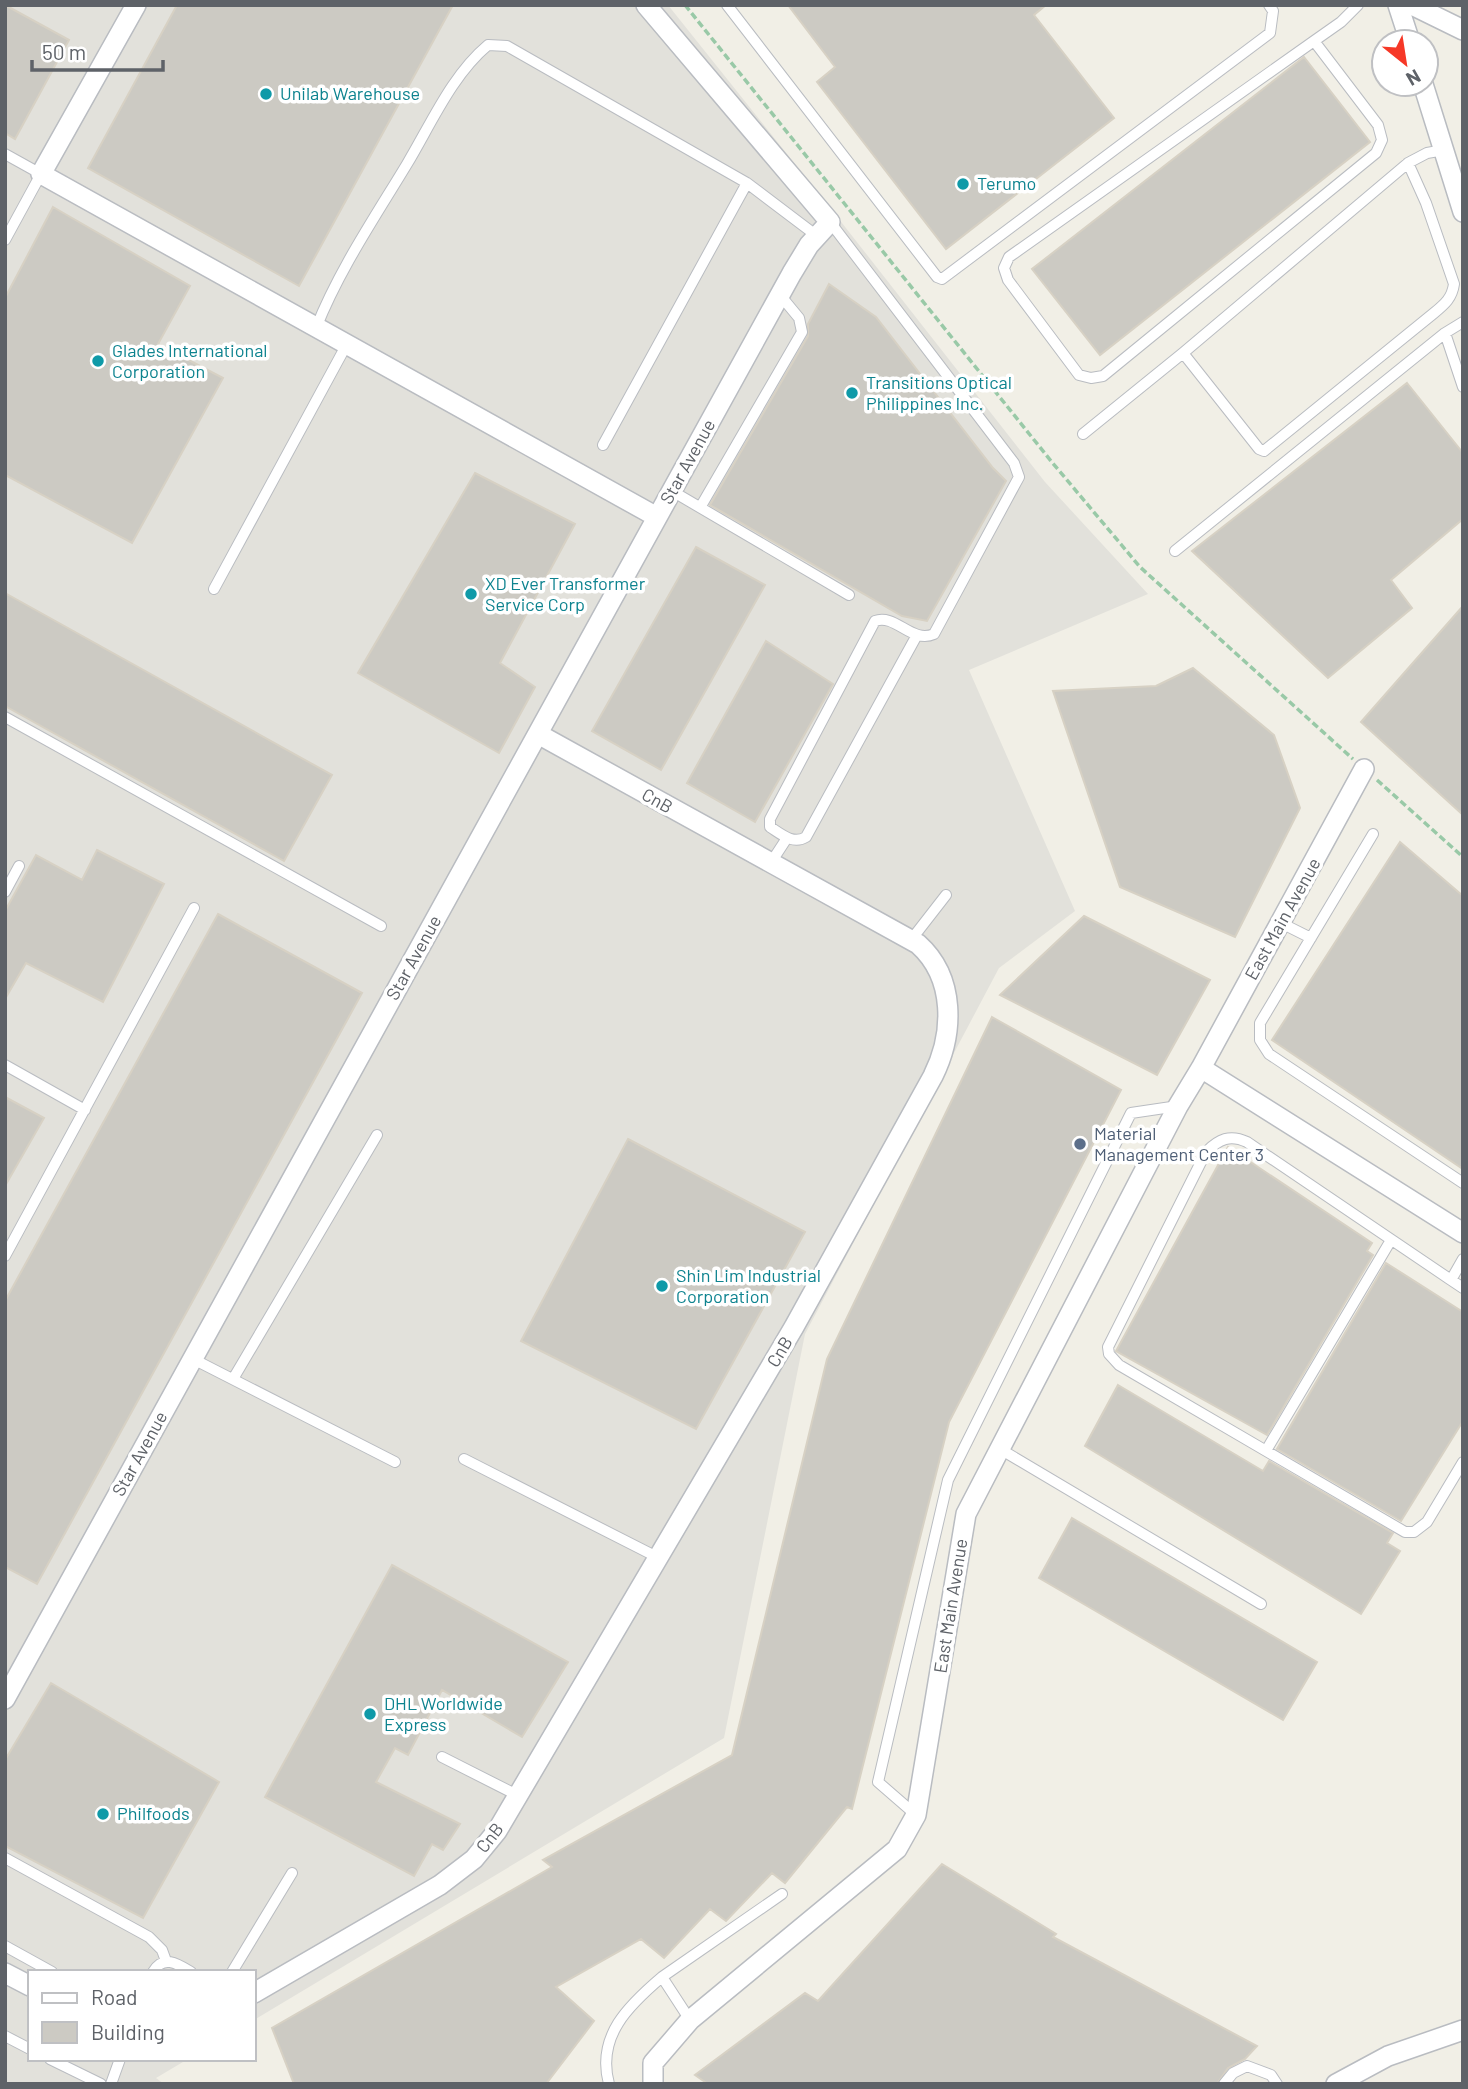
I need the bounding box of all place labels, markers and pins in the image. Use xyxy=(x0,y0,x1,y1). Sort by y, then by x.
place label: Unilab Warehouse xyxy=(280,82,420,104)
marker: Unilab Warehouse xyxy=(258,86,274,102)
place label: Terumo xyxy=(977,172,1036,194)
marker: Terumo xyxy=(955,176,971,192)
place label: Glades International Corporation xyxy=(112,339,268,382)
marker: Glades International Corporation xyxy=(90,353,106,369)
place label: Transitions Optical Philippines Inc. xyxy=(866,371,1012,414)
marker: Transitions Optical Philippines Inc. xyxy=(844,385,860,401)
place label: XD Ever Transformer Service Corp xyxy=(485,572,646,615)
marker: XD Ever Transformer Service Corp xyxy=(463,586,479,602)
place label: Material Management Center 3 xyxy=(1094,1122,1264,1165)
marker: Material Management Center 3 xyxy=(1072,1136,1088,1152)
place label: Shin Lim Industrial Corporation xyxy=(676,1264,821,1307)
marker: Shin Lim Industrial Corporation xyxy=(654,1278,670,1294)
place label: DHL Worldwide Express xyxy=(384,1692,503,1735)
marker: DHL Worldwide Express xyxy=(362,1706,378,1722)
place label: Philfoods xyxy=(117,1802,190,1824)
marker: Philfoods xyxy=(95,1806,111,1822)

